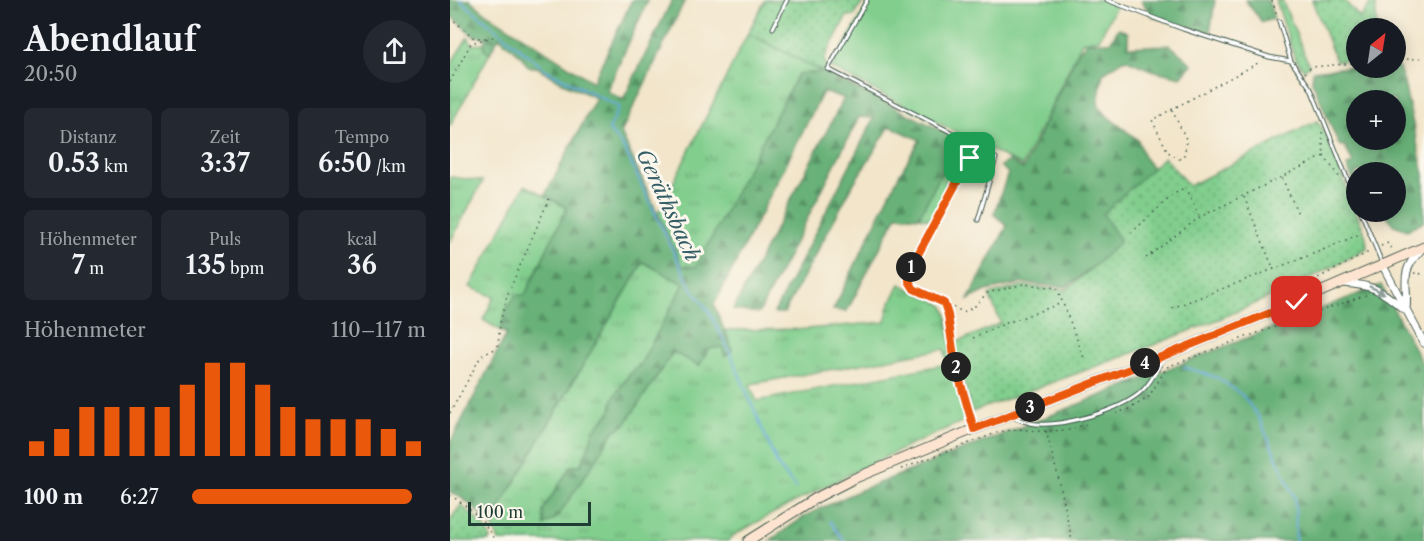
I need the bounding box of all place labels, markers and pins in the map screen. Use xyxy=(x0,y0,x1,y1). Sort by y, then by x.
pin xyxy=(944,132,995,183)
pin: 1 xyxy=(896,252,926,282)
pin xyxy=(1271,276,1322,327)
pin: 4 xyxy=(1130,348,1160,378)
pin: 2 xyxy=(941,352,971,382)
pin: 3 xyxy=(1015,392,1045,422)

